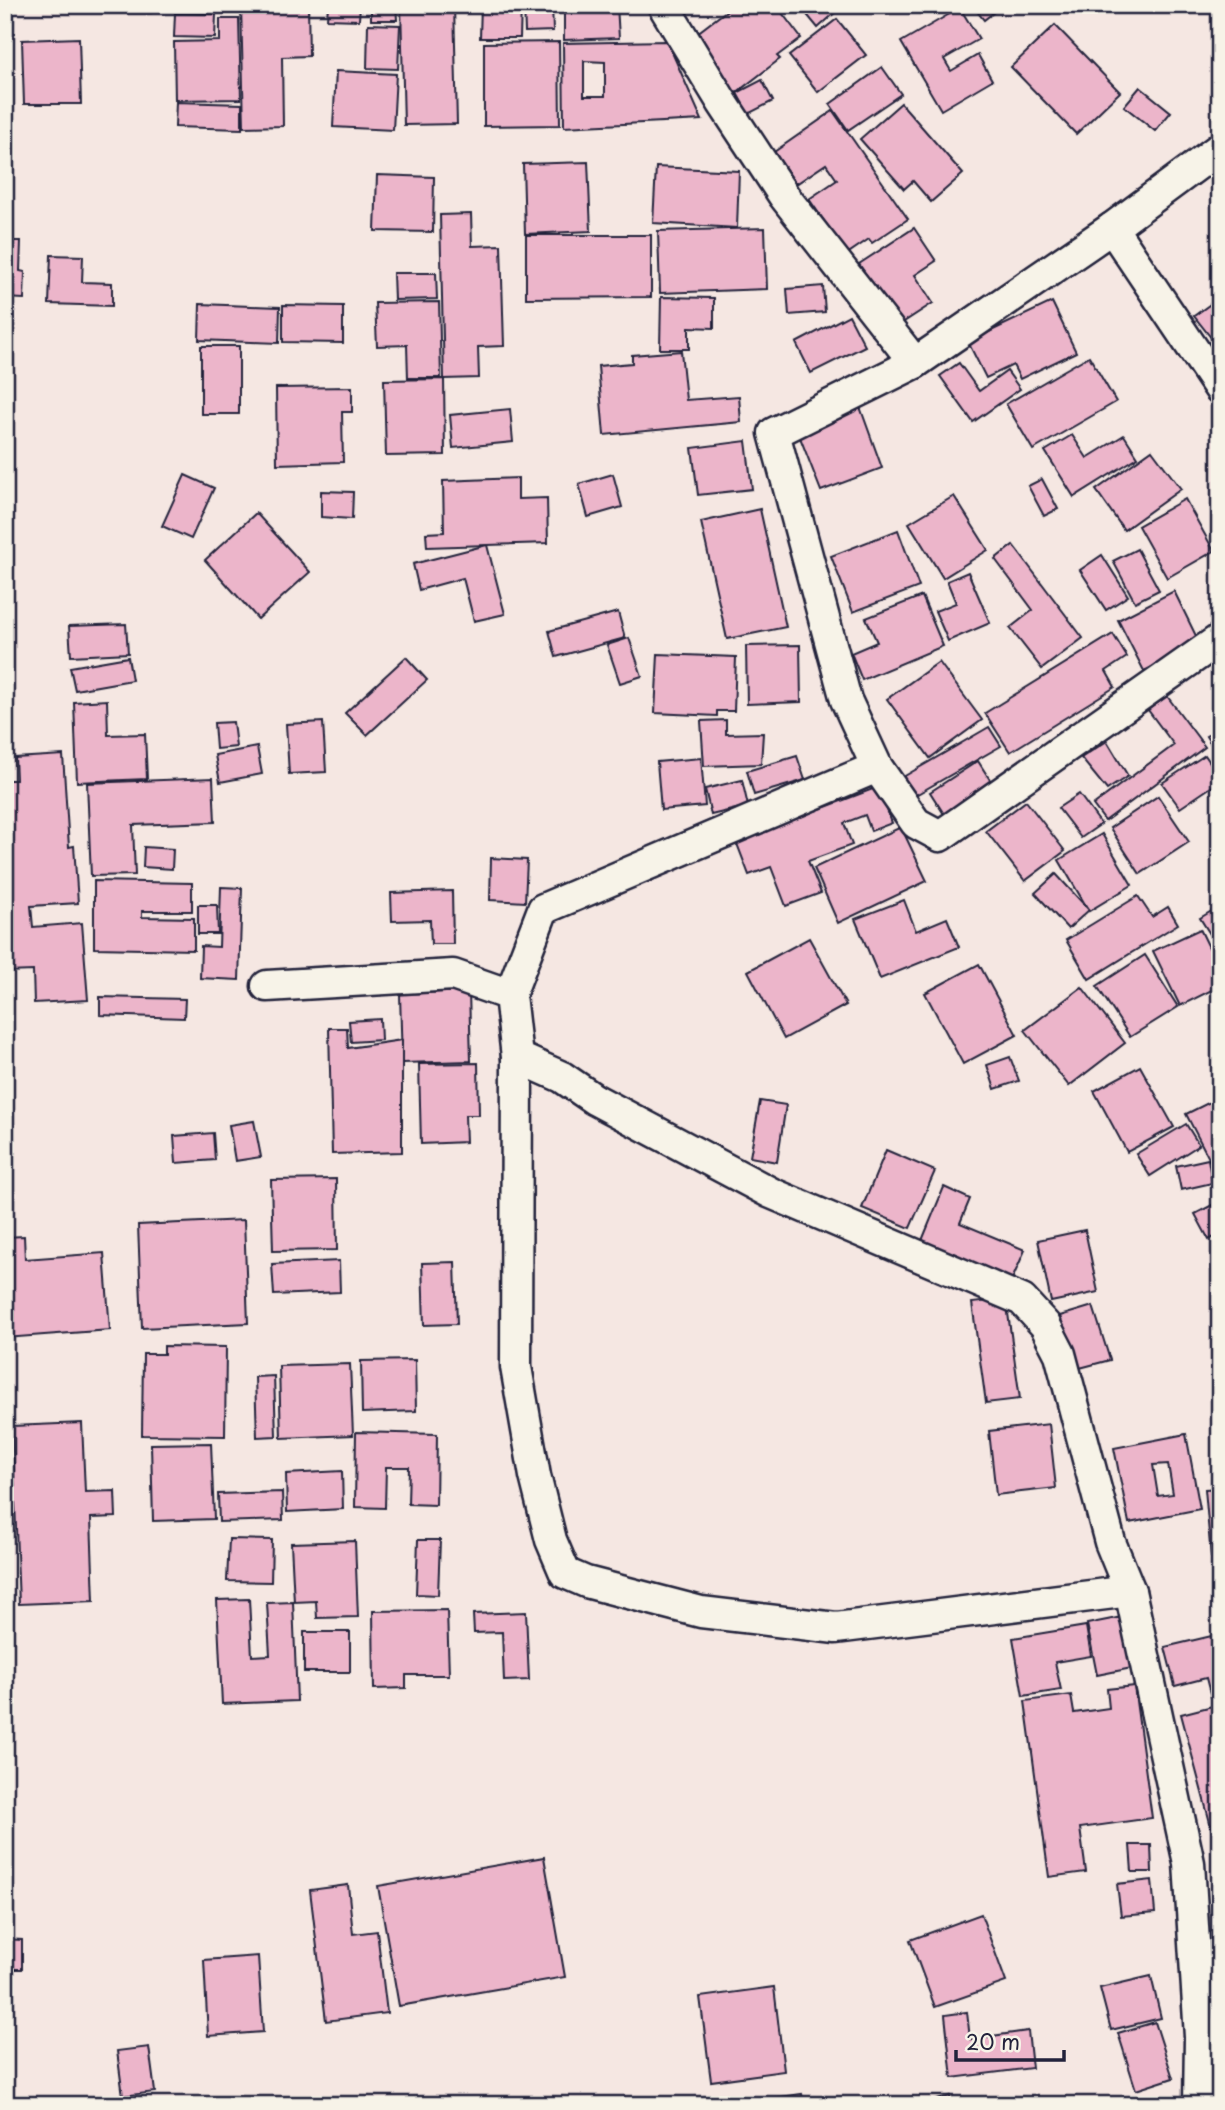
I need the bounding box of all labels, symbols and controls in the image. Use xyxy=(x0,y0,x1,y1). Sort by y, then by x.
scale bar xyxy=(956,2019,1064,2063)
text: 20 m xyxy=(966,2025,1020,2057)

